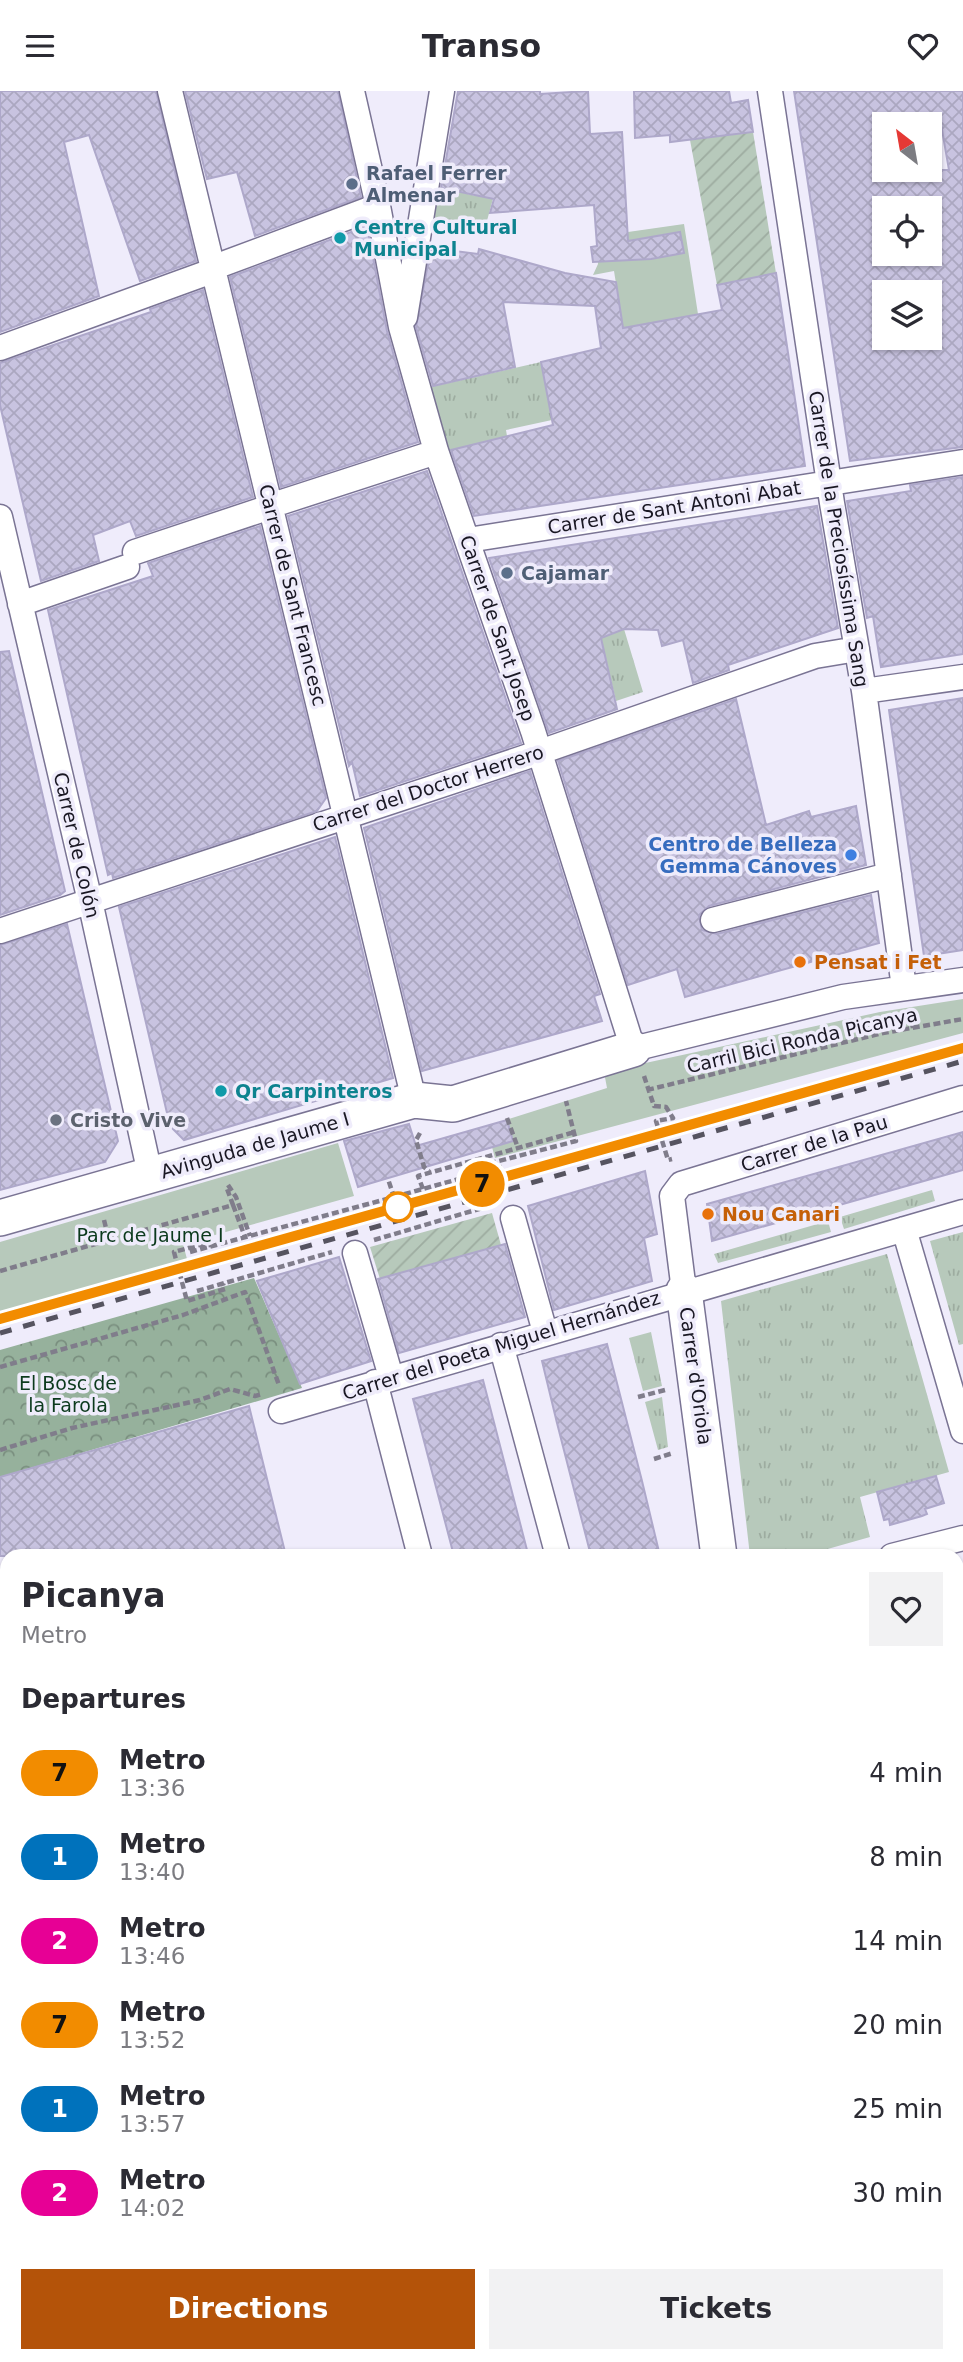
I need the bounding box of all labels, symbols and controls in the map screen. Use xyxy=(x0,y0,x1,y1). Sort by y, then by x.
icon: menu xyxy=(21,27,59,65)
text: Transo xyxy=(422,27,541,65)
icon: heart xyxy=(904,27,942,65)
north arrow xyxy=(872,112,942,182)
map controls xyxy=(872,112,942,350)
place label: Rafael Ferrer Almenar xyxy=(366,162,507,206)
marker: Rafael Ferrer Almenar xyxy=(344,176,360,192)
button: locate xyxy=(872,196,942,266)
place label: Centre Cultural Municipal xyxy=(354,216,518,260)
marker: Centre Cultural Municipal xyxy=(332,230,348,246)
button: layers xyxy=(872,280,942,350)
street label: Carrer de la Preciosíssima Sang xyxy=(805,389,873,689)
street label: Carrer de Sant Antoni Abat xyxy=(546,476,802,538)
street label: Carrer de Sant Francesc xyxy=(255,482,331,708)
street label: Carrer de Sant Josep xyxy=(456,532,540,724)
place label: Cajamar xyxy=(521,562,610,584)
marker: Cajamar xyxy=(499,565,515,581)
street label: Carrer del Doctor Herrero xyxy=(310,740,546,836)
street label: Carrer de Colón xyxy=(50,770,104,920)
place label: Centro de Belleza Gemma Cánoves xyxy=(648,833,837,877)
marker: Centro de Belleza Gemma Cánoves xyxy=(843,847,859,863)
place label: Pensat i Fet xyxy=(814,951,941,973)
marker: Pensat i Fet xyxy=(792,954,808,970)
street label: Carril Bici Ronda Picanya xyxy=(685,1003,919,1077)
place label: Qr Carpinteros xyxy=(235,1080,393,1102)
marker: Qr Carpinteros xyxy=(213,1083,229,1099)
street label: Avinguda de Jaume I xyxy=(158,1108,352,1182)
place label: Cristo Vive xyxy=(70,1109,186,1131)
street label: Carrer de la Pau xyxy=(738,1110,890,1176)
marker: Cristo Vive xyxy=(48,1112,64,1128)
line badge: 7 xyxy=(459,1161,505,1207)
text: 7 xyxy=(474,1170,490,1198)
unlabelled marker xyxy=(383,1192,413,1222)
place label: Nou Canari xyxy=(722,1203,840,1225)
marker: Nou Canari xyxy=(700,1206,716,1222)
park label: Parc de Jaume I xyxy=(76,1224,224,1246)
street label: Carrer del Poeta Miguel Hernández xyxy=(339,1286,663,1404)
street label: Carrer d'Oriola xyxy=(675,1306,717,1446)
park label: El Bosc de la Farola xyxy=(19,1372,117,1416)
button: heart xyxy=(869,1572,943,1646)
text: Picanya xyxy=(21,1576,166,1615)
text: Metro xyxy=(21,1622,87,1648)
text: Departures xyxy=(21,1684,186,1714)
text: Metro xyxy=(119,1745,206,1775)
text: 4 min xyxy=(869,1758,943,1788)
text: 7 xyxy=(51,1759,68,1787)
text: 13:36 xyxy=(119,1775,185,1801)
text: Metro xyxy=(119,1829,206,1859)
text: 8 min xyxy=(869,1842,943,1872)
text: 1 xyxy=(51,1843,68,1871)
text: 13:40 xyxy=(119,1859,185,1885)
text: Metro xyxy=(119,1913,206,1943)
text: 14 min xyxy=(853,1926,943,1956)
text: 2 xyxy=(51,1927,68,1955)
text: 13:46 xyxy=(119,1943,185,1969)
text: Metro xyxy=(119,1997,206,2027)
text: 20 min xyxy=(853,2010,943,2040)
text: 7 xyxy=(51,2011,68,2039)
text: 13:52 xyxy=(119,2027,185,2053)
text: Metro xyxy=(119,2081,206,2111)
text: 25 min xyxy=(853,2094,943,2124)
text: 1 xyxy=(51,2095,68,2123)
text: 13:57 xyxy=(119,2111,185,2137)
text: Metro xyxy=(119,2165,206,2195)
text: 30 min xyxy=(853,2178,943,2208)
text: 2 xyxy=(51,2179,68,2207)
text: 14:02 xyxy=(119,2195,185,2221)
button: Directions xyxy=(21,2269,475,2349)
button: Tickets xyxy=(489,2269,943,2349)

